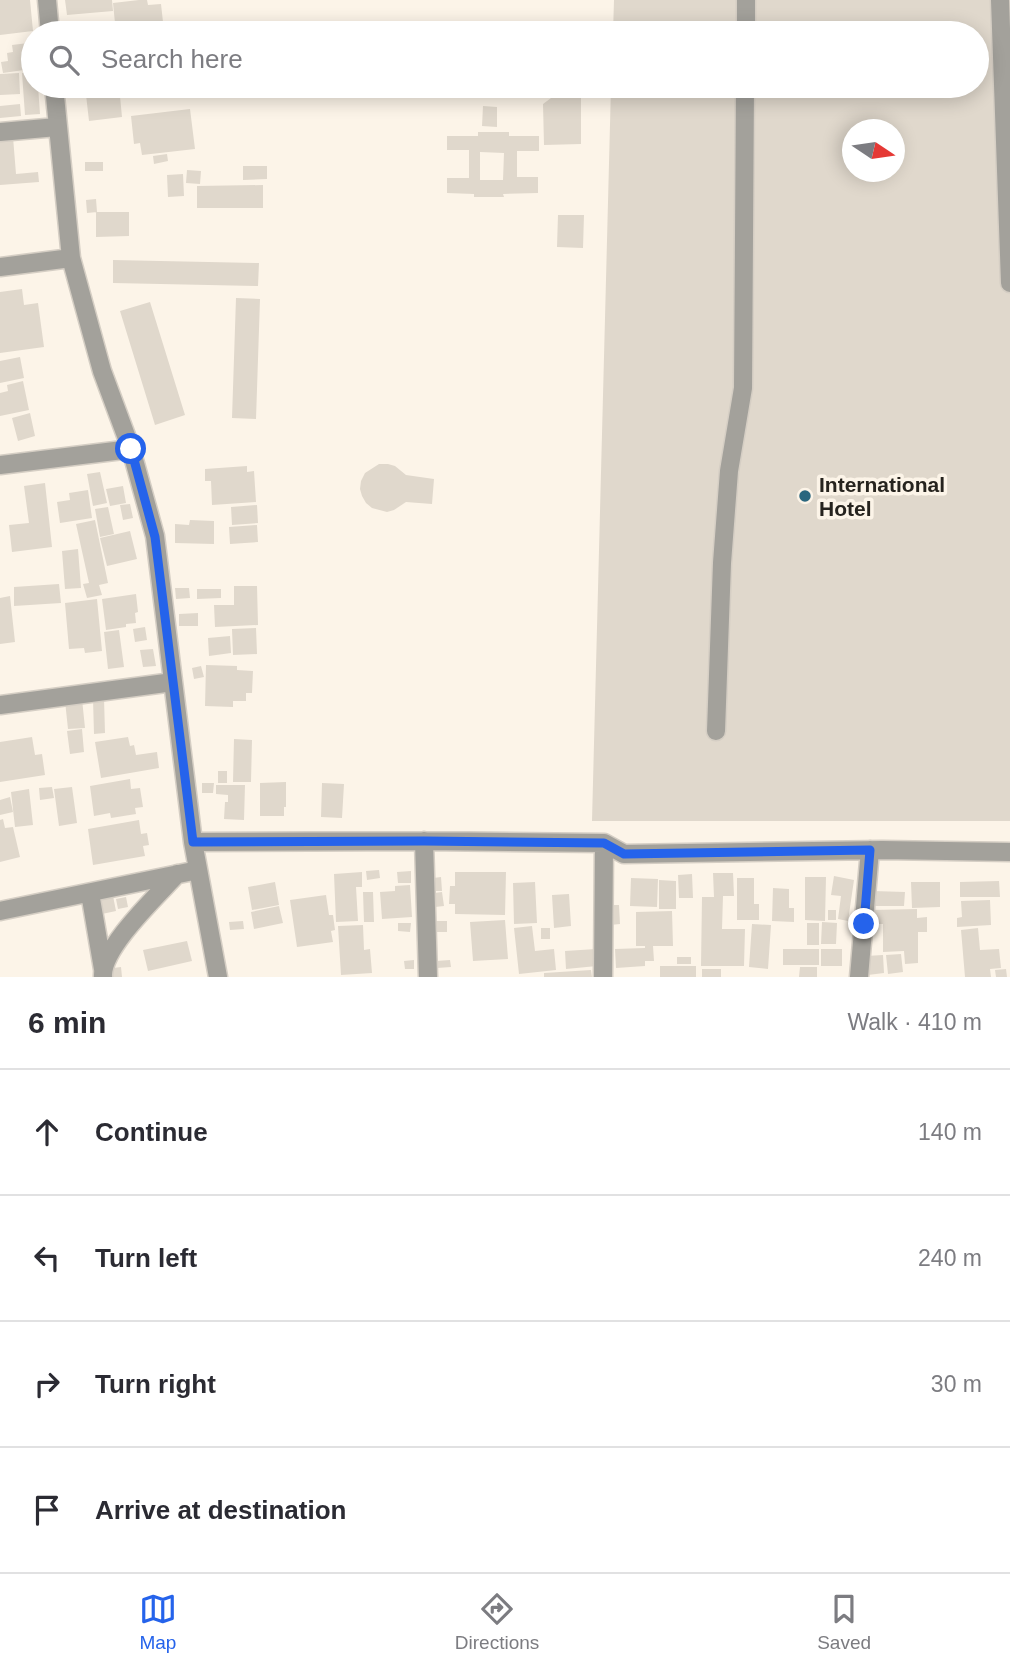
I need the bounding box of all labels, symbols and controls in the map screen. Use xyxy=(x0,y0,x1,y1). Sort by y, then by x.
search box xyxy=(21,21,989,98)
icon: search xyxy=(45,41,83,79)
text: Search here xyxy=(101,44,243,74)
north arrow xyxy=(842,119,905,182)
route start xyxy=(115,433,146,464)
place label: International Hotel xyxy=(819,473,945,520)
marker: International Hotel xyxy=(797,488,813,504)
route end xyxy=(848,908,879,939)
text: 6 min xyxy=(28,1006,106,1039)
text: Walk · 410 m xyxy=(847,1009,982,1035)
icon: ahead xyxy=(28,1113,66,1151)
text: Continue xyxy=(95,1117,208,1147)
text: 140 m xyxy=(918,1119,982,1145)
icon: left xyxy=(28,1239,66,1277)
text: Turn left xyxy=(95,1243,197,1273)
text: 240 m xyxy=(918,1245,982,1271)
icon: right xyxy=(28,1365,66,1403)
text: Turn right xyxy=(95,1369,216,1399)
text: 30 m xyxy=(931,1371,982,1397)
icon: arrive xyxy=(28,1491,66,1529)
text: Arrive at destination xyxy=(95,1495,346,1525)
tab: Map xyxy=(139,1590,177,1654)
tab: Directions xyxy=(455,1590,539,1654)
tab: Saved xyxy=(817,1590,871,1654)

